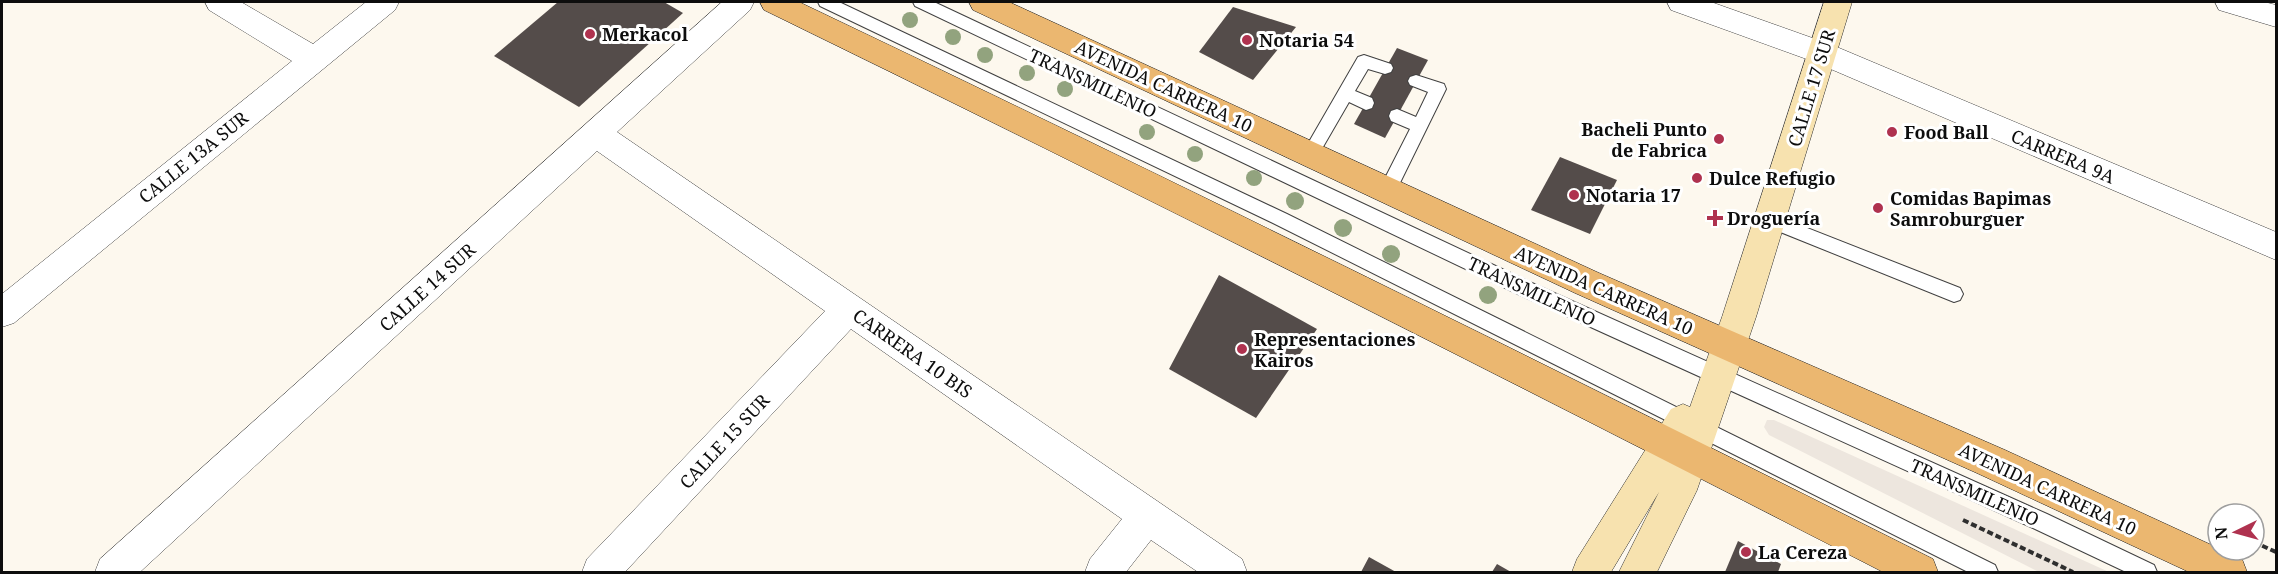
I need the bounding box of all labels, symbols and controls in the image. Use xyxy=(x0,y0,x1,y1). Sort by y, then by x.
place label: Merkacol xyxy=(602,22,689,46)
street label: CALLE 17 SUR xyxy=(1782,26,1840,150)
marker: Merkacol xyxy=(583,27,597,41)
place label: Notaria 54 xyxy=(1259,28,1354,52)
marker: Notaria 54 xyxy=(1240,33,1254,47)
street label: AVENIDA CARRERA 10 xyxy=(1071,34,1257,138)
street label: TRANSMILENIO xyxy=(1025,43,1161,123)
street label: CALLE 13A SUR xyxy=(133,105,253,209)
place label: Bacheli Punto de Fabrica xyxy=(1581,117,1707,162)
place label: Food Ball xyxy=(1904,120,1989,144)
street label: CARRERA 9A xyxy=(2007,123,2119,189)
marker: Food Ball xyxy=(1885,125,1899,139)
marker: Bacheli Punto de Fabrica xyxy=(1712,132,1726,146)
place label: Dulce Refugio xyxy=(1709,166,1836,190)
marker: Dulce Refugio xyxy=(1690,171,1704,185)
place label: Notaria 17 xyxy=(1586,183,1681,207)
place label: Comidas Bapimas Samroburguer xyxy=(1890,186,2051,231)
marker: Notaria 17 xyxy=(1567,188,1581,202)
marker: Comidas Bapimas Samroburguer xyxy=(1871,201,1885,215)
place label: Droguería xyxy=(1727,206,1820,230)
marker: Droguería xyxy=(1708,211,1722,225)
street label: CALLE 14 SUR xyxy=(374,237,480,337)
street label: AVENIDA CARRERA 10 xyxy=(1511,240,1697,340)
street label: TRANSMILENIO xyxy=(1464,251,1600,331)
street label: CARRERA 10 BIS xyxy=(848,303,978,403)
place label: Representaciones Kairos xyxy=(1254,327,1416,372)
marker: Representaciones Kairos xyxy=(1235,342,1249,356)
street label: CALLE 15 SUR xyxy=(674,388,774,494)
street label: AVENIDA CARRERA 10 xyxy=(1955,437,2141,541)
street label: TRANSMILENIO xyxy=(1907,453,2043,531)
north arrow xyxy=(2206,502,2266,562)
text: N xyxy=(2210,526,2233,541)
place label: La Cereza xyxy=(1758,540,1848,564)
marker: La Cereza xyxy=(1739,545,1753,559)

